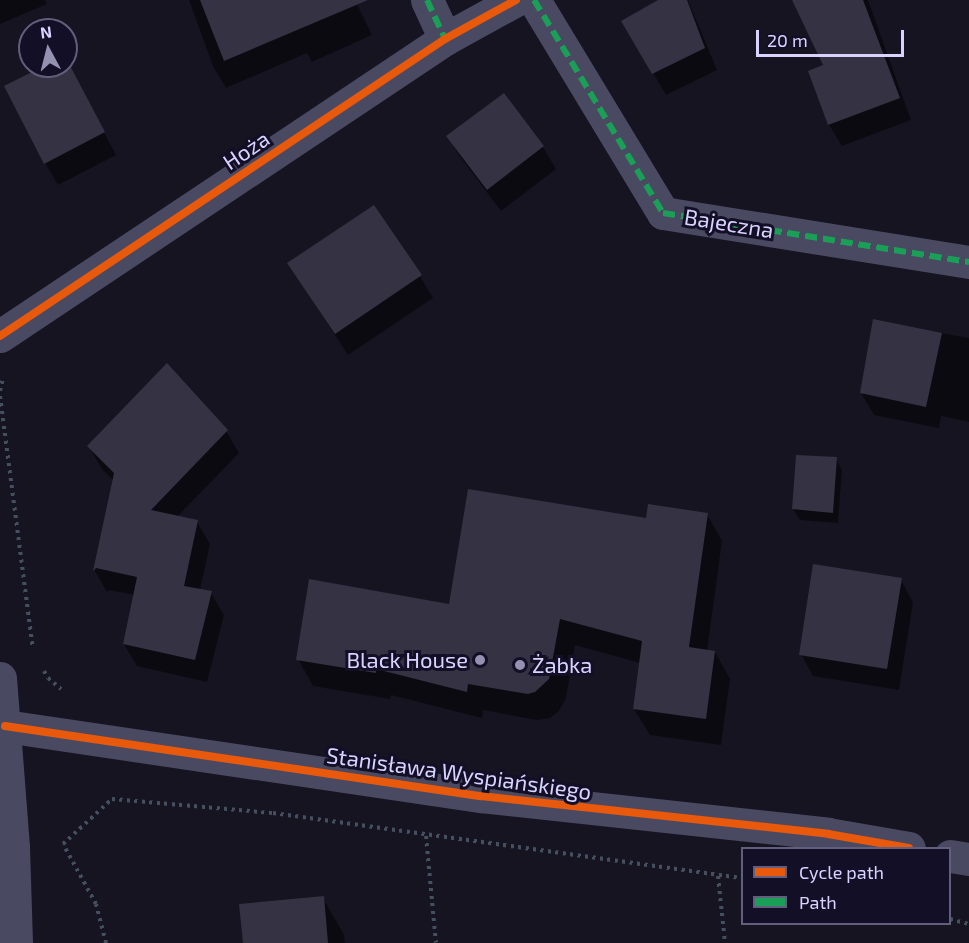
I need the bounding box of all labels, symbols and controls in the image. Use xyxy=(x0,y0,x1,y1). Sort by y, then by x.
north arrow xyxy=(18,18,78,78)
scale bar xyxy=(759,18,908,56)
text: N xyxy=(39,21,53,42)
text: 20 m xyxy=(767,29,808,51)
street label: Hoża xyxy=(218,125,274,175)
street label: Bajeczna xyxy=(683,203,775,243)
place label: Black House xyxy=(346,647,468,673)
place label: Żabka xyxy=(532,652,592,678)
marker: Black House xyxy=(473,653,487,667)
marker: Żabka xyxy=(513,658,527,672)
street label: Stanisława Wyspiańskiego xyxy=(325,741,593,805)
legend xyxy=(741,847,951,925)
text: Cycle path xyxy=(799,861,884,883)
text: Path xyxy=(799,891,837,913)

